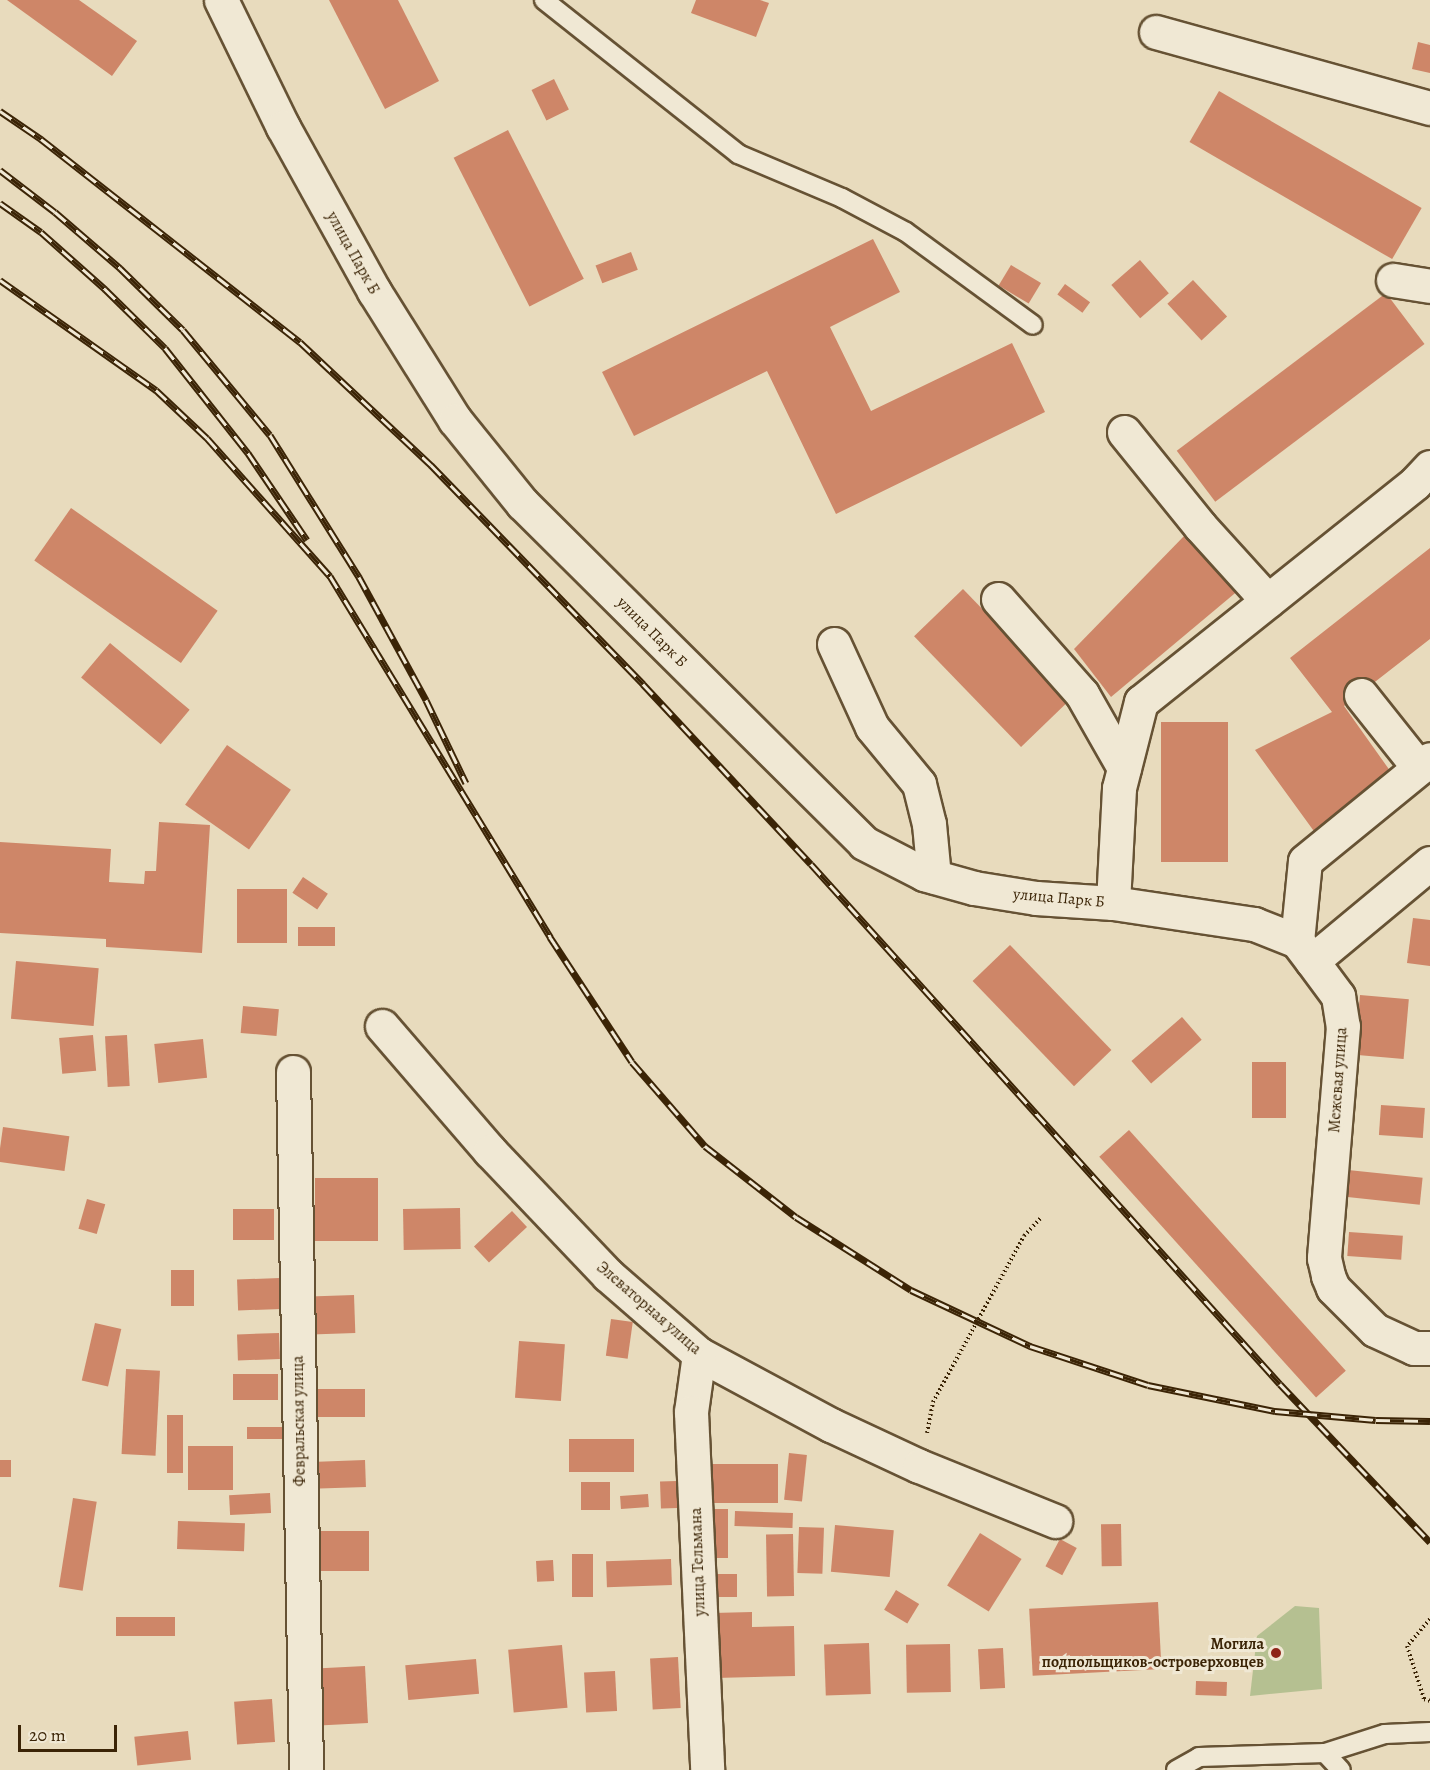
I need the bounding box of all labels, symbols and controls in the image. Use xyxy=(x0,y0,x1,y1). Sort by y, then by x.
street label: улица Парк Б xyxy=(322,208,384,298)
street label: улица Парк Б xyxy=(613,593,691,671)
street label: улица Парк Б xyxy=(1012,884,1106,912)
street label: Межевая улица xyxy=(1325,1026,1351,1134)
street label: Элеваторная улица xyxy=(593,1257,705,1359)
street label: Февральская улица xyxy=(288,1355,310,1487)
street label: улица Тельмана xyxy=(687,1507,709,1617)
place label: Могила подпольщиков-островерховцев xyxy=(1042,1634,1264,1672)
marker: Могила подпольщиков-островерховцев xyxy=(1269,1646,1283,1660)
scale bar xyxy=(21,1713,120,1751)
text: 20 m xyxy=(29,1723,66,1747)

